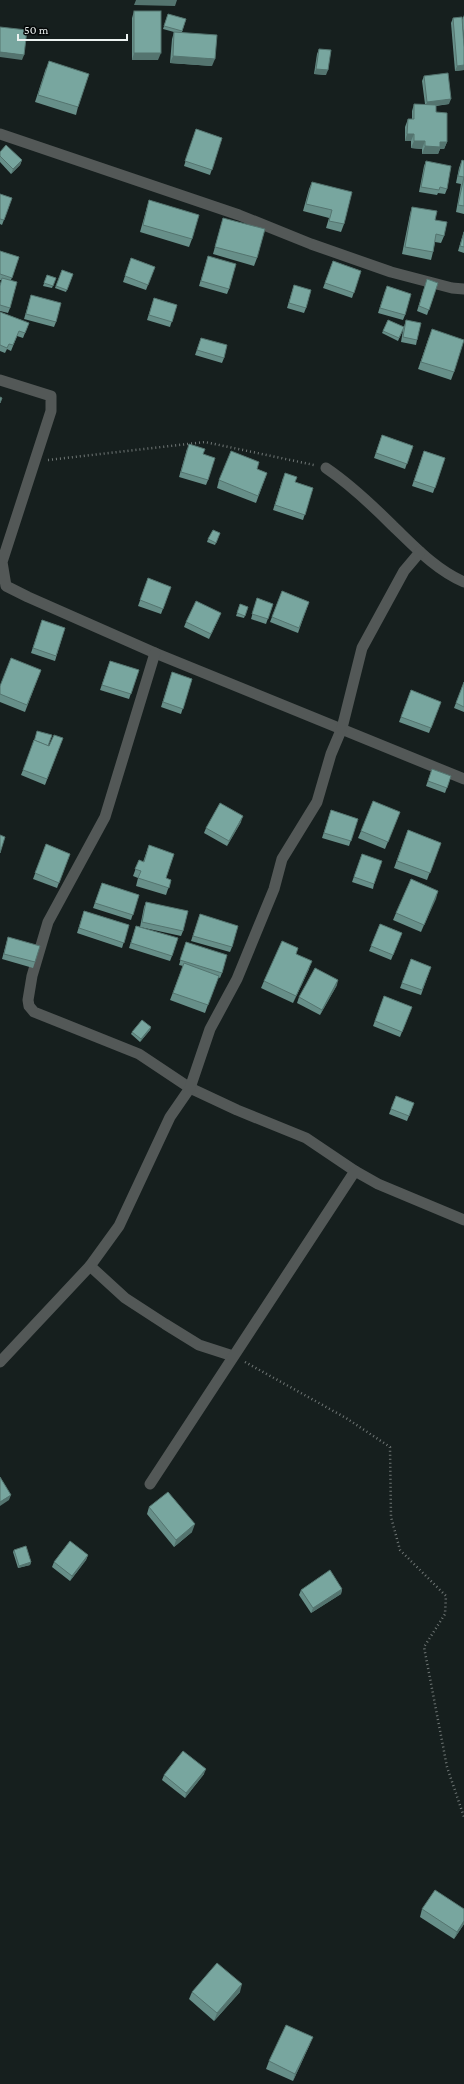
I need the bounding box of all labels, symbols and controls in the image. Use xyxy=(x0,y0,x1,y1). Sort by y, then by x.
scale bar xyxy=(18,16,127,42)
text: 50 m xyxy=(24,23,49,37)

